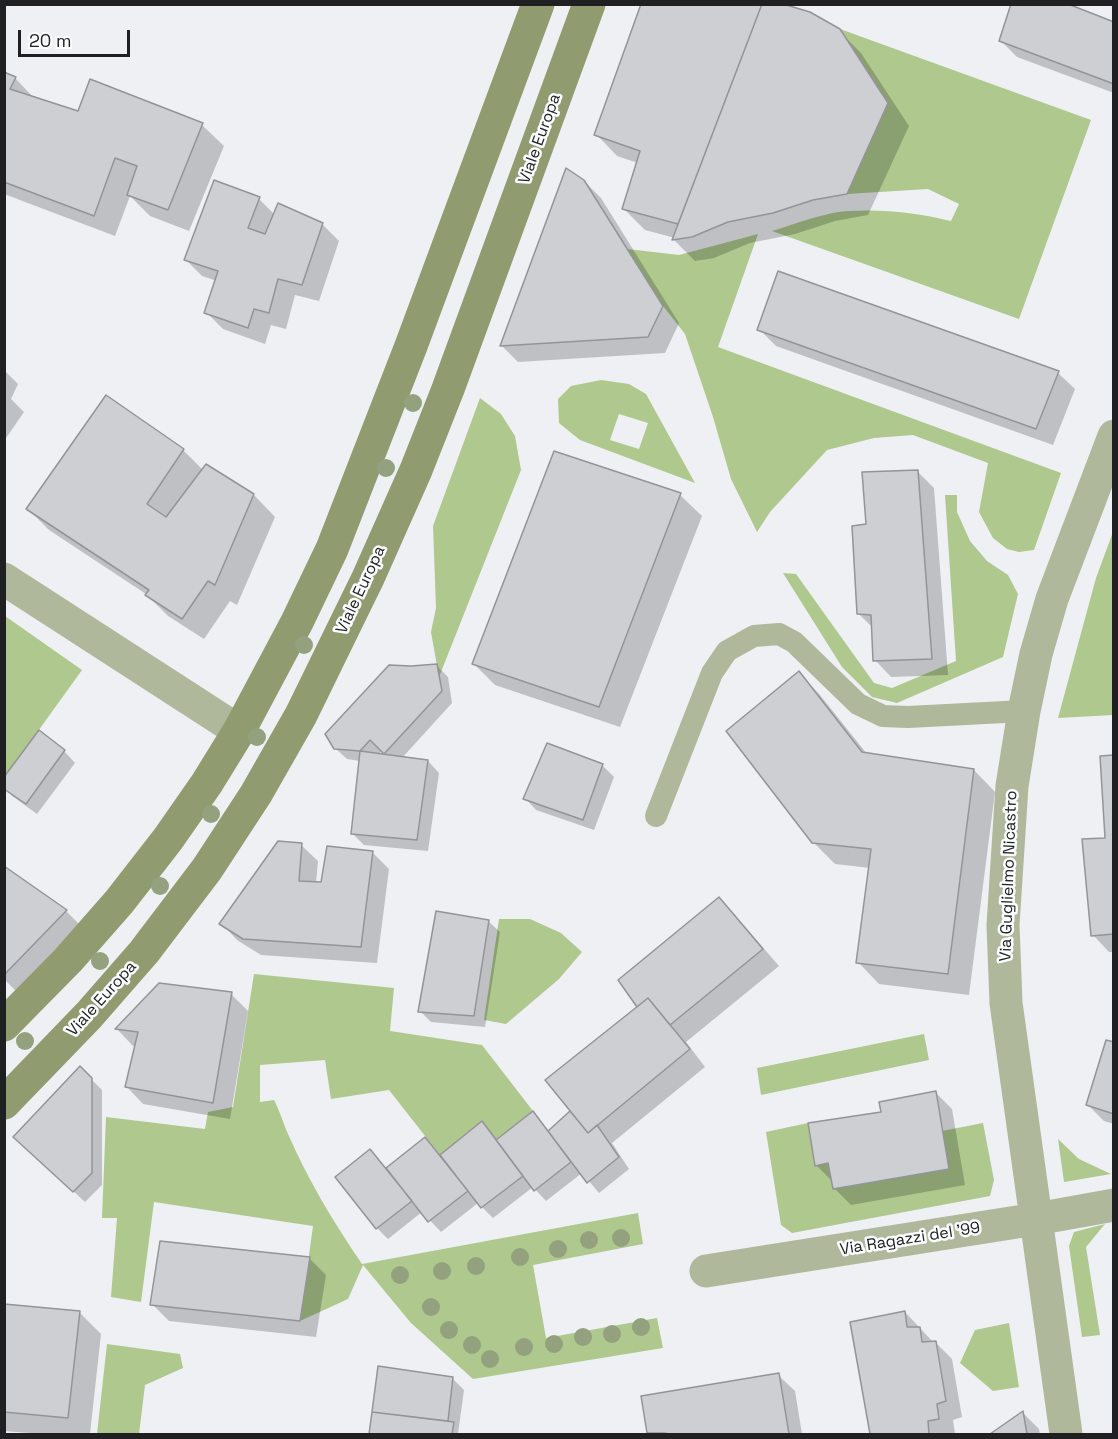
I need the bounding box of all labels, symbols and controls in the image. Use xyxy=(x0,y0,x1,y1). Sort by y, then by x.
scale bar xyxy=(21,18,134,56)
text: 20 m xyxy=(29,29,72,52)
street label: Viale Europa xyxy=(515,91,565,187)
street label: Viale Europa xyxy=(332,543,390,637)
street label: Via Guglielmo Nicastro xyxy=(996,790,1022,962)
street label: Viale Europa xyxy=(63,957,141,1041)
street label: Via Ragazzi del '99 xyxy=(838,1218,982,1260)

